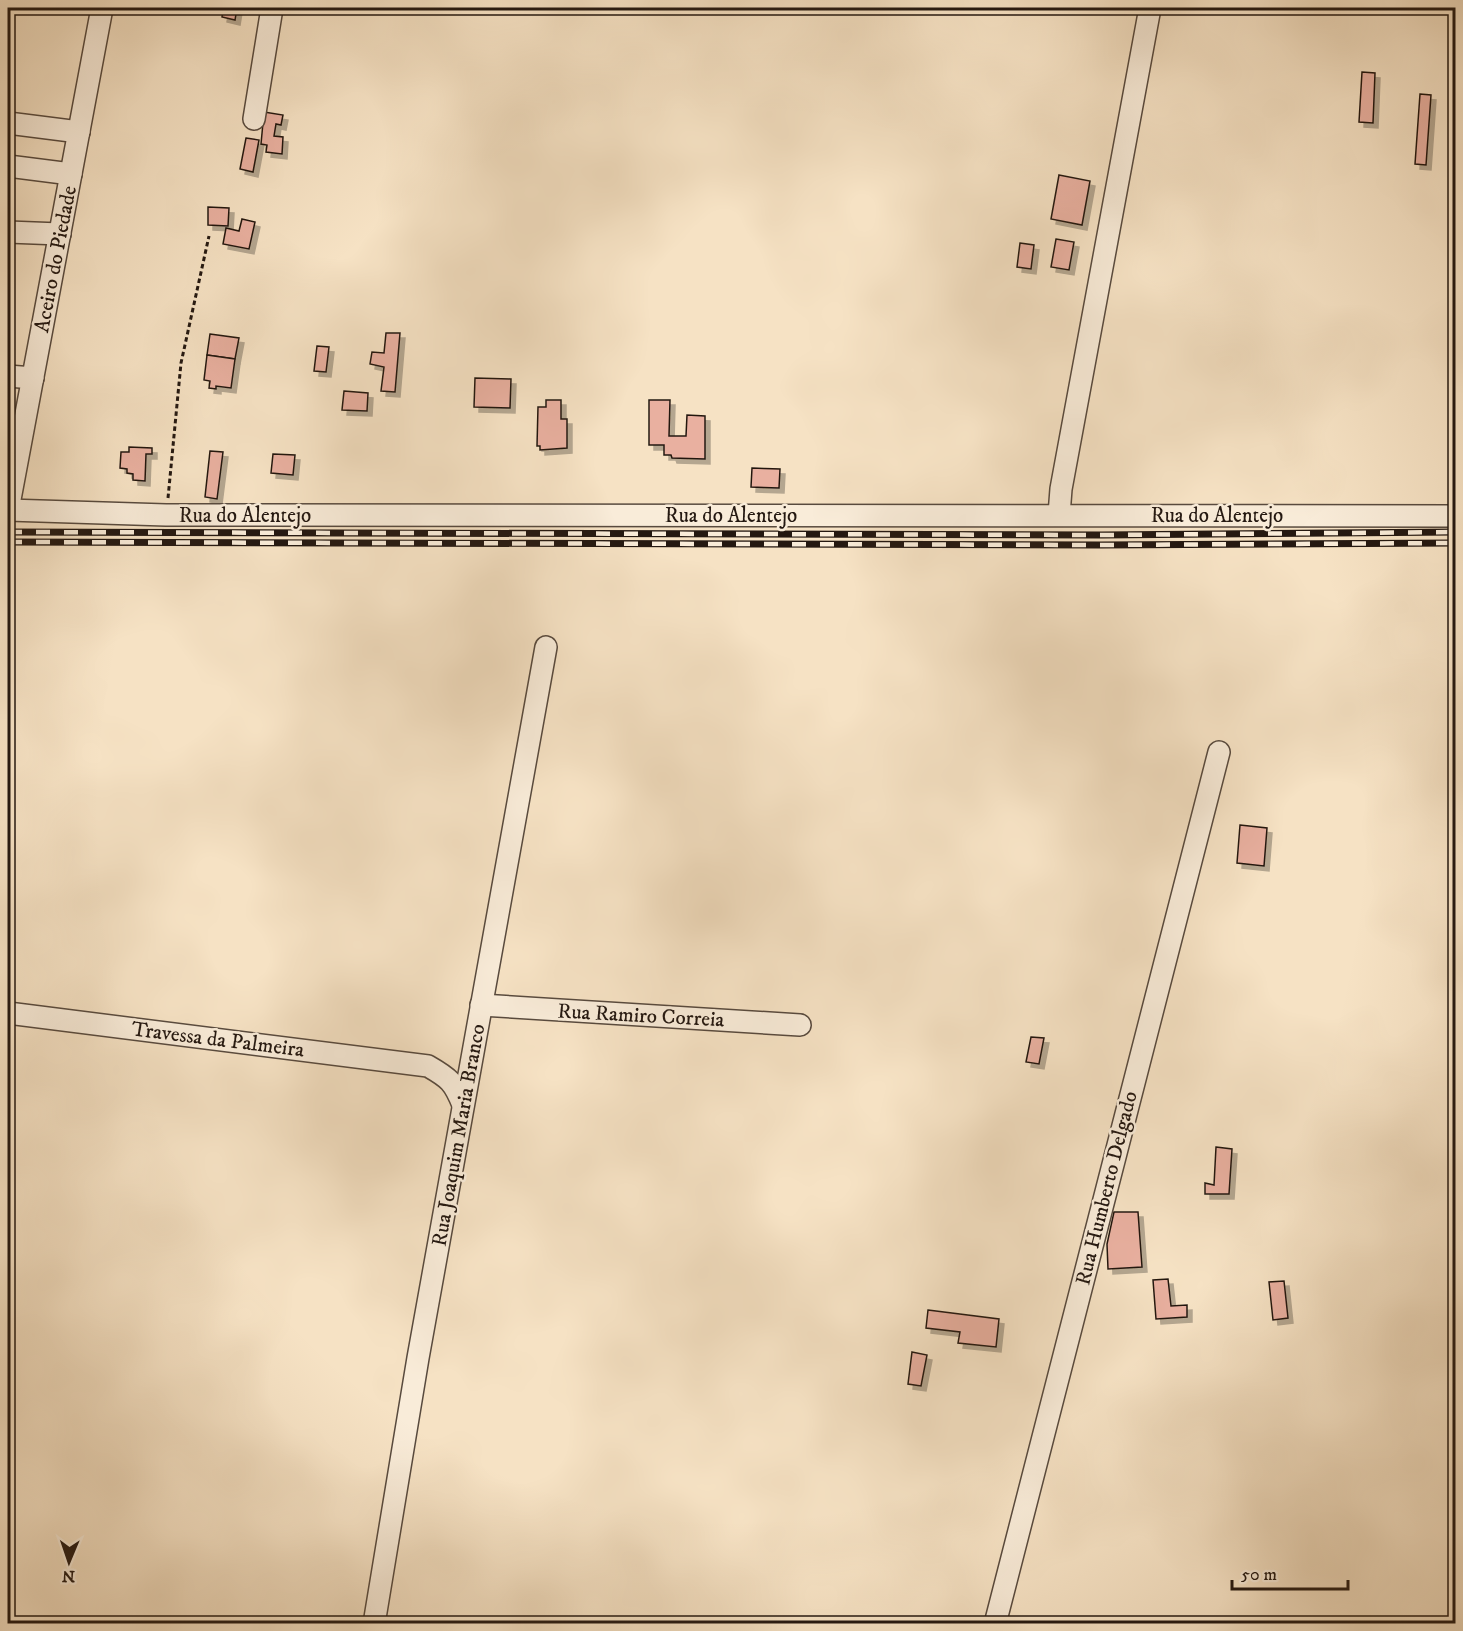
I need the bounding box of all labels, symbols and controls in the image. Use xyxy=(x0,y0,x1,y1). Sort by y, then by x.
street label: Aceiro do Piedade xyxy=(29,183,83,335)
street label: Rua do Alentejo xyxy=(179,503,311,529)
street label: Rua do Alentejo xyxy=(665,503,797,529)
street label: Rua do Alentejo xyxy=(1151,503,1283,529)
street label: Rua Ramiro Correia xyxy=(557,999,725,1033)
street label: Travessa da Palmeira xyxy=(130,1017,306,1063)
street label: Rua Joaquim Maria Branco xyxy=(427,1022,491,1249)
street label: Rua Humberto Delgado xyxy=(1070,1089,1144,1288)
north arrow xyxy=(39,1532,99,1592)
scale bar xyxy=(1232,1553,1348,1591)
text: 50 m xyxy=(1241,1564,1277,1586)
text: N xyxy=(62,1566,75,1586)

